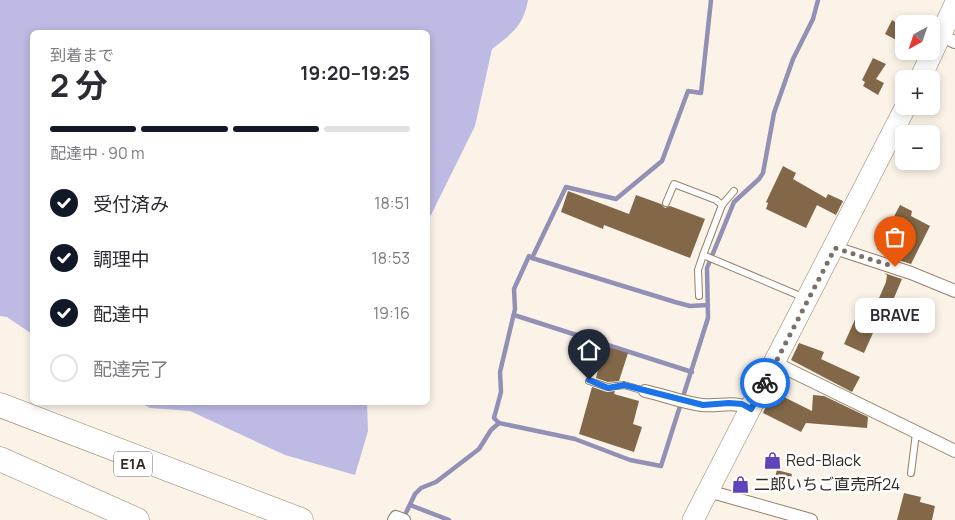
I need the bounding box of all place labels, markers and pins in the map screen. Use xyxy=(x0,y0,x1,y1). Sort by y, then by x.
pin xyxy=(874,216,916,267)
callout: BRAVE xyxy=(855,297,935,332)
pin xyxy=(568,329,610,380)
place label: Red-Black xyxy=(786,449,862,471)
shop icon: Red-Black xyxy=(762,450,782,470)
place label: 二郎いちご直売所24 xyxy=(754,473,900,495)
shop icon: 二郎いちご直売所24 xyxy=(730,474,750,494)

